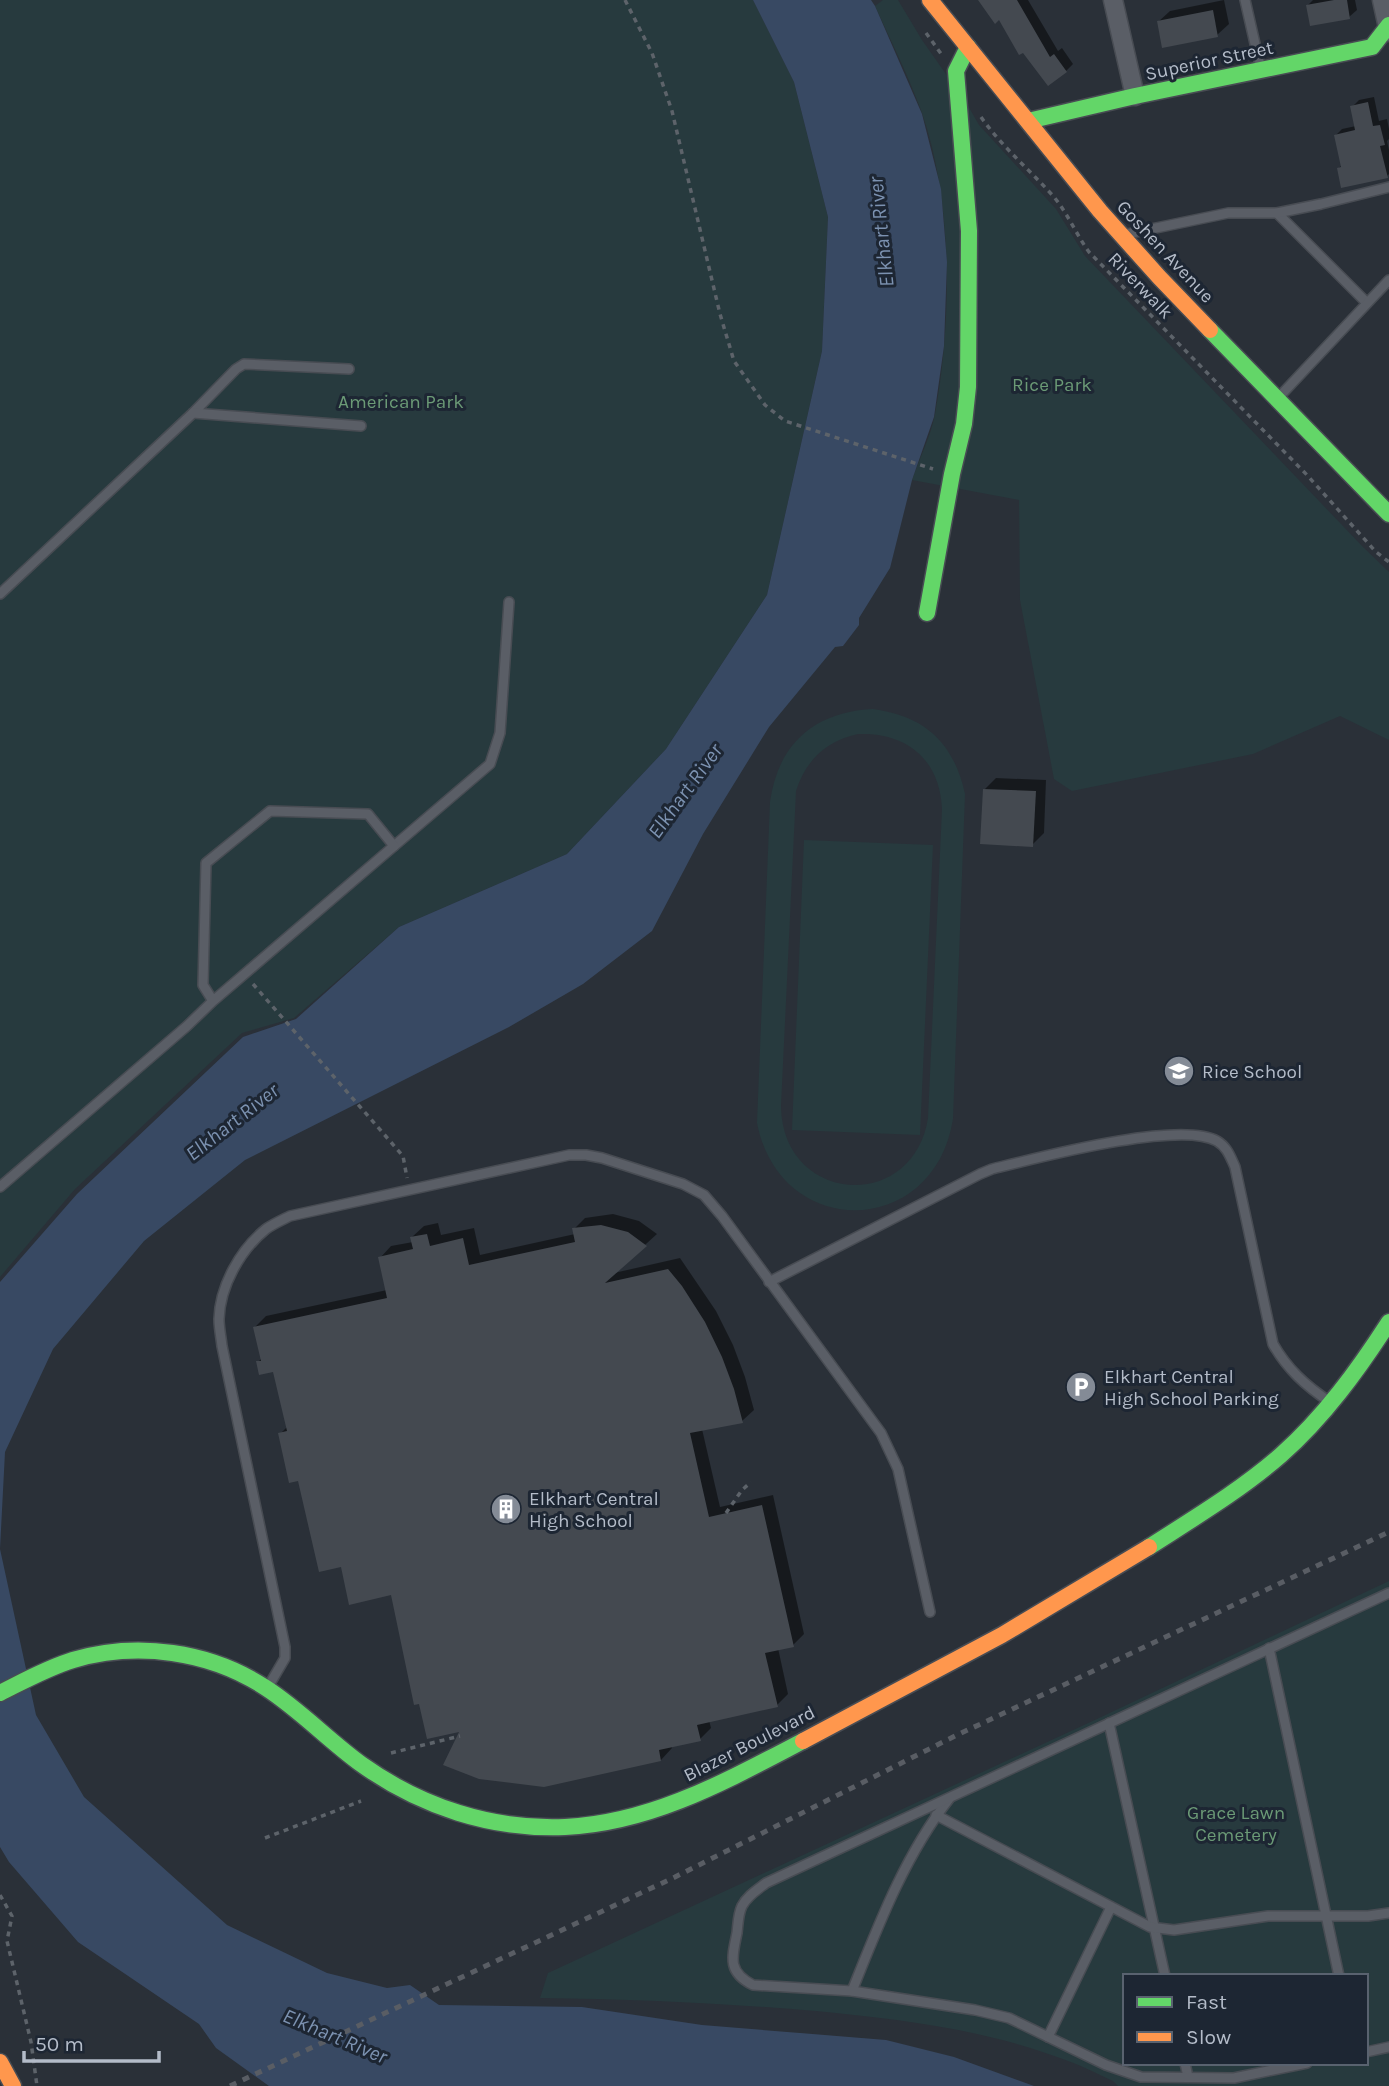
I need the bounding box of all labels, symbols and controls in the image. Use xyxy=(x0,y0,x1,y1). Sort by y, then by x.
street label: Superior Street xyxy=(1143,37,1275,85)
water label: Elkhart River xyxy=(863,175,899,288)
street label: Goshen Avenue xyxy=(1112,196,1218,308)
street label: Riverwalk xyxy=(1103,248,1177,324)
park label: Rice Park xyxy=(1012,374,1092,396)
park label: American Park xyxy=(338,391,464,413)
water label: Elkhart River xyxy=(643,738,728,843)
school or university icon: Rice School xyxy=(1162,1054,1196,1088)
place label: Rice School xyxy=(1202,1061,1302,1083)
water label: Elkhart River xyxy=(181,1078,284,1166)
place label: Elkhart Central High School Parking xyxy=(1104,1366,1279,1410)
parking icon: Elkhart Central High School Parking xyxy=(1064,1370,1098,1404)
place label: Elkhart Central High School xyxy=(529,1488,659,1532)
building icon: Elkhart Central High School xyxy=(489,1492,523,1526)
street label: Blazer Boulevard xyxy=(680,1701,819,1787)
park label: Grace Lawn Cemetery xyxy=(1187,1802,1285,1846)
legend xyxy=(1123,1974,1368,2065)
text: Fast xyxy=(1186,1990,1227,2014)
water label: Elkhart River xyxy=(279,2003,392,2069)
scale bar xyxy=(24,2020,159,2064)
text: Slow xyxy=(1186,2025,1231,2049)
text: 50 m xyxy=(35,2032,84,2056)

